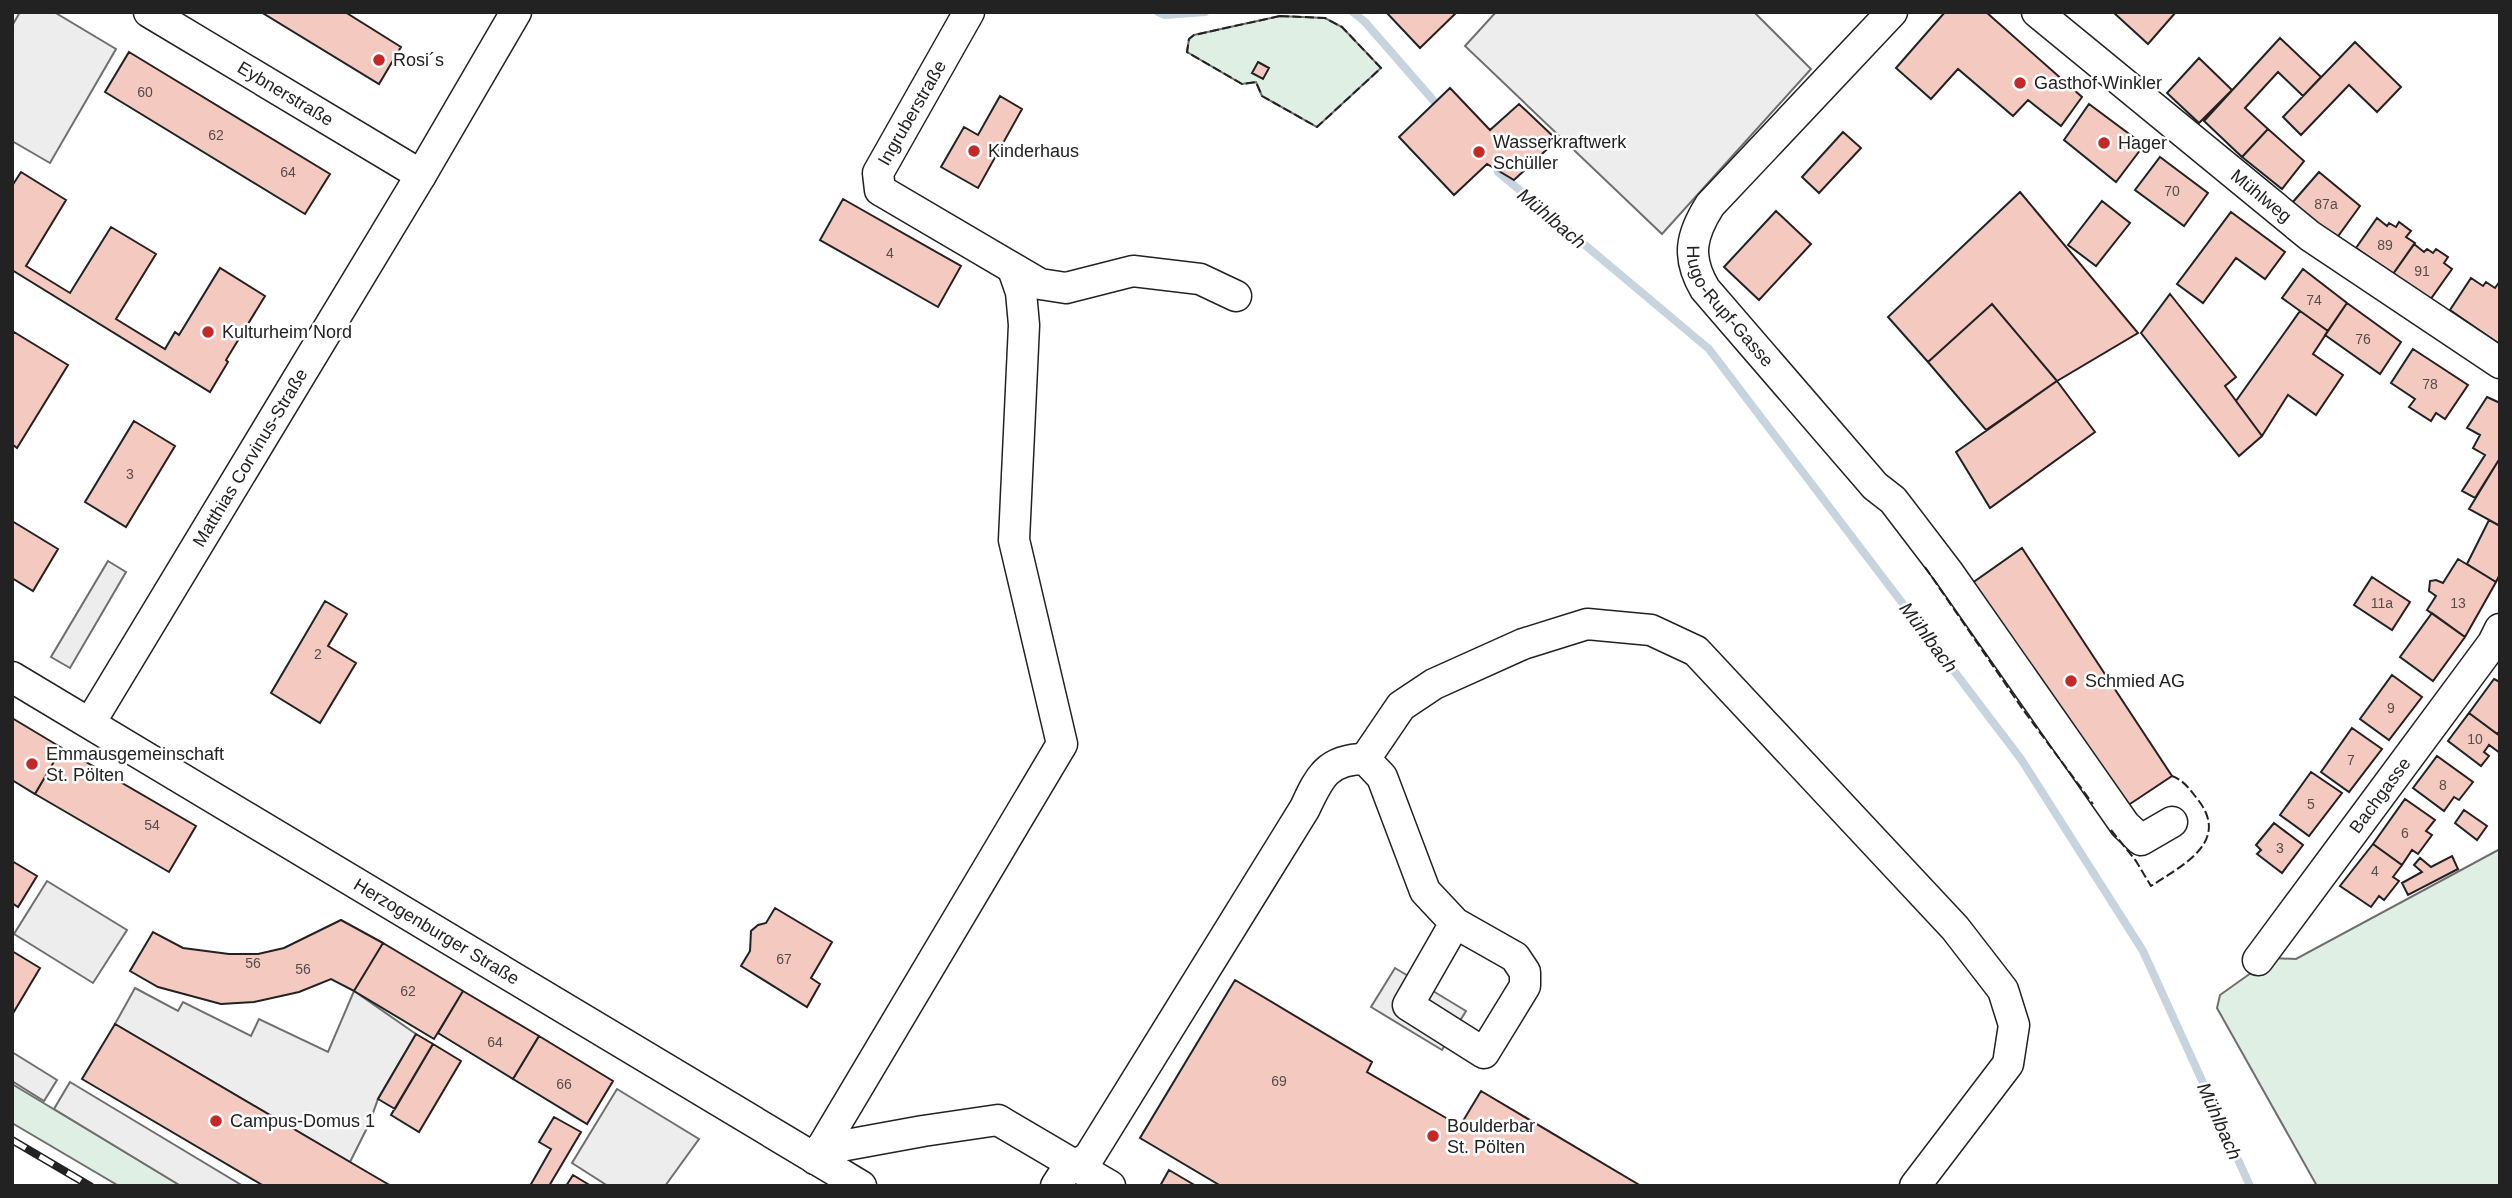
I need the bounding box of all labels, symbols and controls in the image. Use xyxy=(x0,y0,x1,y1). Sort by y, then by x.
place label: Rosi´s xyxy=(393,50,444,70)
marker: Rosi´s xyxy=(371,52,387,68)
street label: Eybnerstraße xyxy=(234,57,337,130)
street label: Ingruberstraße xyxy=(874,57,950,169)
place label: Gasthof Winkler xyxy=(2034,73,2162,93)
marker: Gasthof Winkler xyxy=(2012,75,2028,91)
house number: 60 xyxy=(137,84,153,100)
house number: 62 xyxy=(208,127,224,143)
place label: Wasserkraftwerk Schüller xyxy=(1493,132,1627,173)
place label: Hager xyxy=(2118,133,2167,153)
marker: Hager xyxy=(2096,135,2112,151)
place label: Kinderhaus xyxy=(988,141,1079,161)
marker: Kinderhaus xyxy=(966,143,982,159)
marker: Wasserkraftwerk Schüller xyxy=(1471,144,1487,160)
house number: 64 xyxy=(280,164,296,180)
street label: Mühlweg xyxy=(2227,165,2295,227)
house number: 70 xyxy=(2164,183,2180,199)
water label: Mühlbach xyxy=(1513,184,1590,253)
house number: 87a xyxy=(2314,196,2338,212)
house number: 89 xyxy=(2377,237,2393,253)
house number: 4 xyxy=(886,245,894,261)
street label: Hugo-Rupf-Gasse xyxy=(1683,245,1777,371)
house number: 91 xyxy=(2414,263,2430,279)
house number: 74 xyxy=(2306,292,2322,308)
place label: Kulturheim Nord xyxy=(222,322,352,342)
marker: Kulturheim Nord xyxy=(200,324,216,340)
house number: 76 xyxy=(2355,331,2371,347)
street label: Matthias Corvinus-Straße xyxy=(189,365,312,550)
house number: 78 xyxy=(2422,376,2438,392)
house number: 3 xyxy=(126,466,134,482)
house number: 11a xyxy=(2371,595,2393,611)
house number: 13 xyxy=(2450,595,2466,611)
water label: Mühlbach xyxy=(1895,598,1962,677)
house number: 2 xyxy=(314,646,322,662)
place label: Schmied AG xyxy=(2085,671,2185,691)
marker: Schmied AG xyxy=(2063,673,2079,689)
house number: 9 xyxy=(2387,700,2395,716)
house number: 10 xyxy=(2467,731,2483,747)
place label: Emmausgemeinschaft St. Pölten xyxy=(46,744,224,785)
house number: 7 xyxy=(2347,752,2355,768)
street label: Bachgasse xyxy=(2346,754,2415,837)
marker: Emmausgemeinschaft St. Pölten xyxy=(24,756,40,772)
house number: 8 xyxy=(2439,777,2447,793)
house number: 5 xyxy=(2307,796,2315,812)
house number: 54 xyxy=(144,817,160,833)
house number: 6 xyxy=(2401,825,2409,841)
house number: 3 xyxy=(2276,840,2284,856)
house number: 4 xyxy=(2371,863,2379,879)
street label: Herzogenburger Straße xyxy=(350,874,523,989)
house number: 67 xyxy=(776,951,792,967)
house number: 56 xyxy=(245,955,261,971)
house number: 56 xyxy=(295,961,311,977)
house number: 62 xyxy=(400,983,416,999)
house number: 64 xyxy=(487,1034,503,1050)
house number: 69 xyxy=(1271,1073,1287,1089)
house number: 66 xyxy=(556,1076,572,1092)
water label: Mühlbach xyxy=(2193,1079,2246,1163)
place label: Campus-Domus 1 xyxy=(230,1111,375,1131)
marker: Campus-Domus 1 xyxy=(208,1113,224,1129)
place label: Boulderbar St. Pölten xyxy=(1447,1116,1535,1157)
marker: Boulderbar St. Pölten xyxy=(1425,1128,1441,1144)

